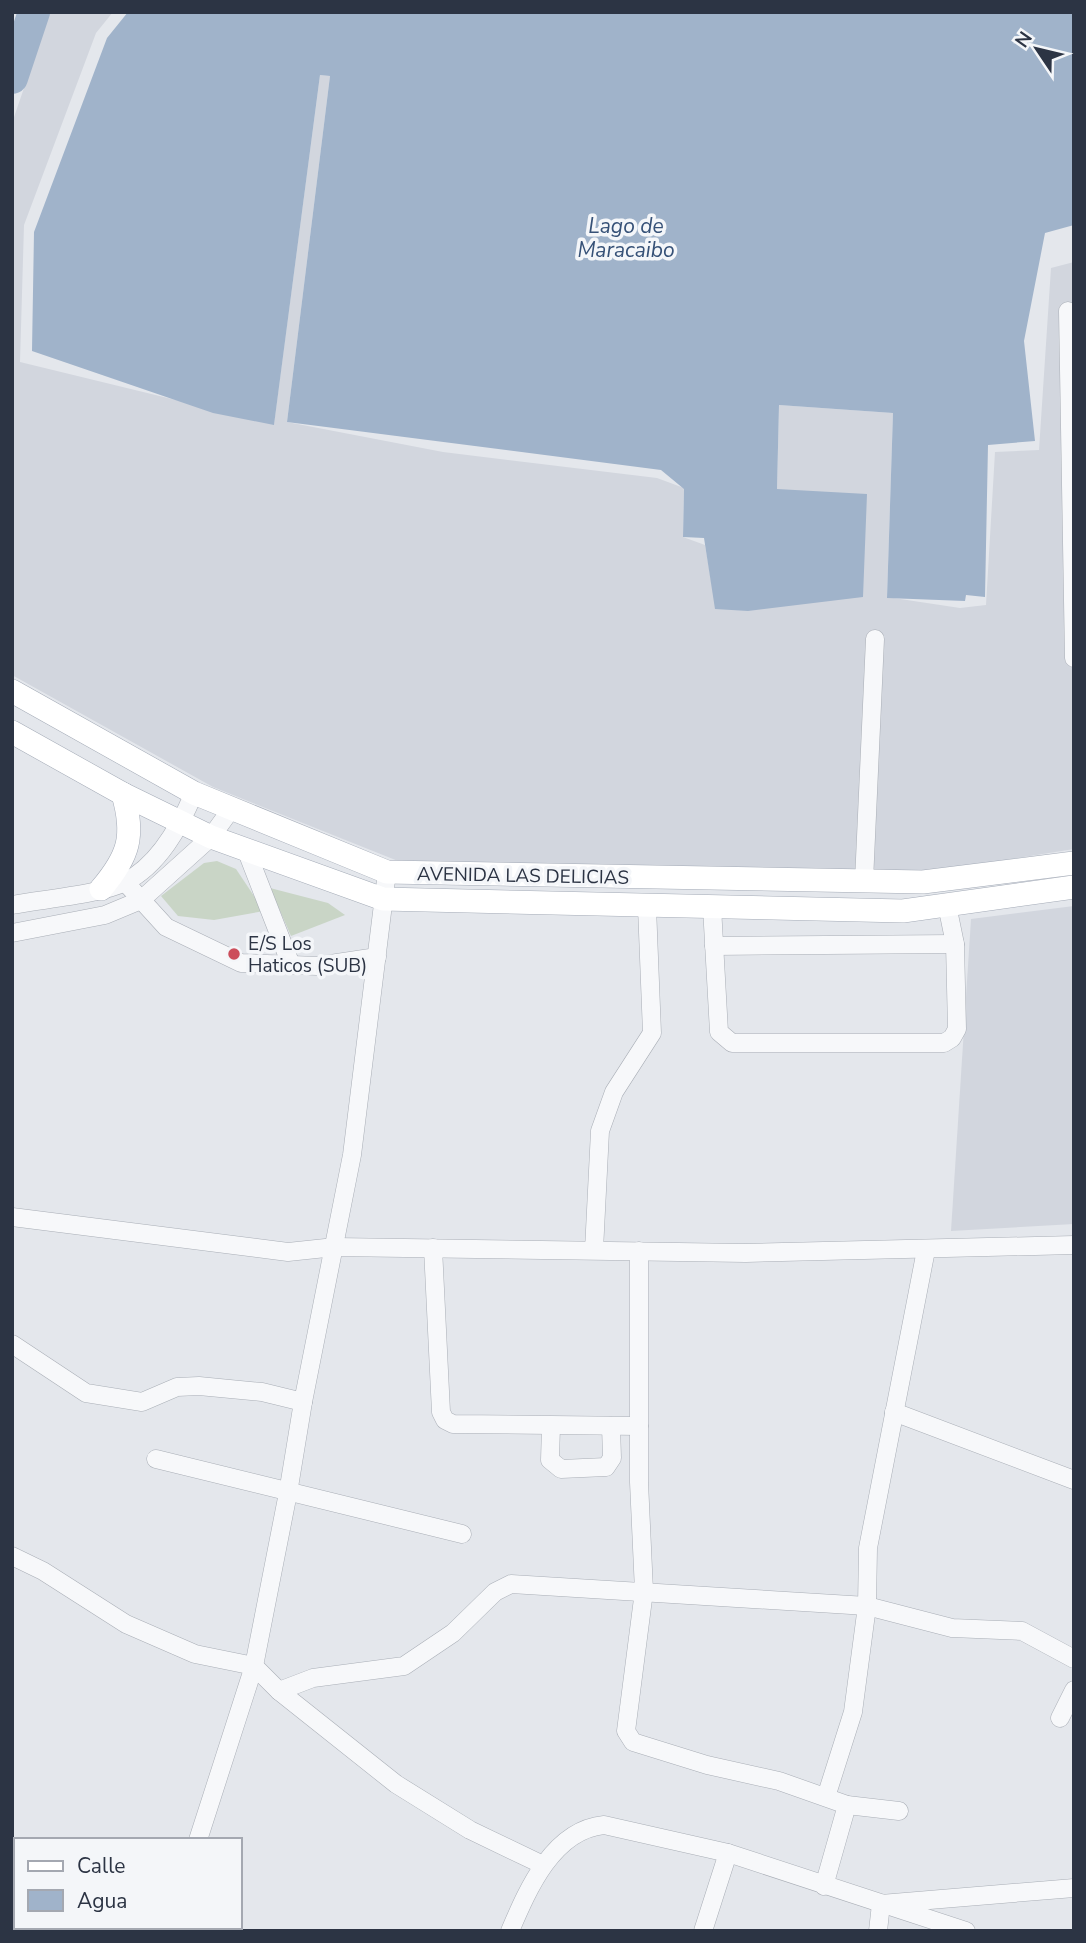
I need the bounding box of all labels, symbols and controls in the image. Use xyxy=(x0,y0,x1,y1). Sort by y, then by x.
north arrow xyxy=(1002,14,1072,84)
text: N xyxy=(1009,27,1039,53)
water label: Lago de Maracaibo xyxy=(577,212,675,264)
street label: AVENIDA LAS DELICIAS xyxy=(417,861,629,891)
place label: E/S Los Haticos (SUB) xyxy=(248,931,367,979)
marker: E/S Los Haticos (SUB) xyxy=(226,946,242,962)
legend xyxy=(14,1838,242,1929)
text: Calle xyxy=(77,1852,125,1880)
text: Agua xyxy=(77,1887,127,1915)

